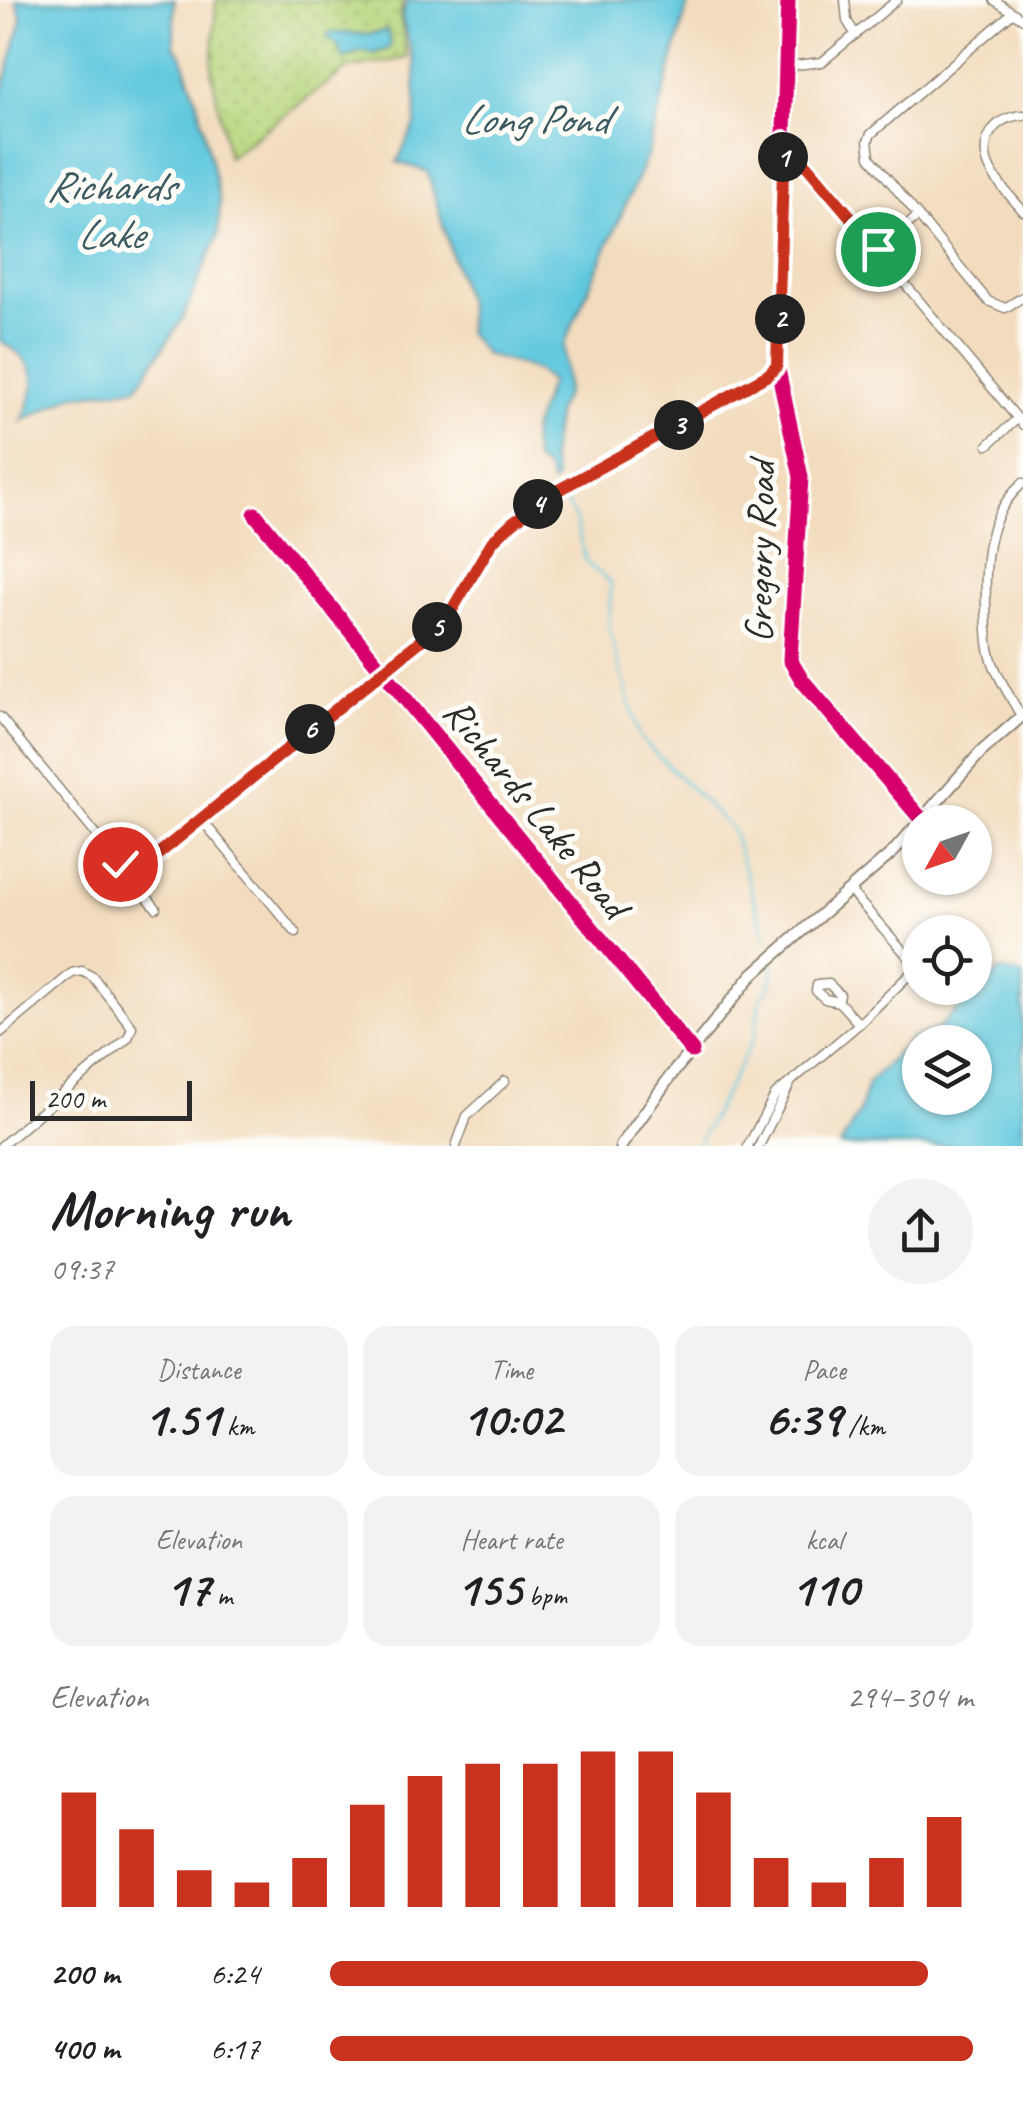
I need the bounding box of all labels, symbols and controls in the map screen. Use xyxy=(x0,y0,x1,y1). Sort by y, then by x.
water label: Long Pond xyxy=(461,93,619,146)
pin: 1 xyxy=(758,132,808,182)
text: 1 xyxy=(777,139,789,174)
water label: Richards Lake xyxy=(46,160,180,261)
pin xyxy=(836,207,921,292)
icon: arrive xyxy=(851,222,906,277)
pin: 2 xyxy=(755,294,805,344)
text: 2 xyxy=(774,301,786,336)
pin: 3 xyxy=(654,400,704,450)
text: 3 xyxy=(673,407,685,442)
street label: Gregory Road xyxy=(733,455,787,643)
pin: 4 xyxy=(513,479,563,529)
text: 4 xyxy=(532,486,544,521)
pin: 5 xyxy=(412,602,462,652)
text: 5 xyxy=(431,609,443,644)
street label: Richards Lake Road xyxy=(432,688,644,933)
pin: 6 xyxy=(285,704,335,754)
text: 6 xyxy=(303,711,317,746)
north arrow xyxy=(902,805,992,895)
map controls xyxy=(902,805,992,1115)
pin xyxy=(78,822,163,907)
icon: check xyxy=(93,837,148,892)
button: locate xyxy=(902,915,992,1005)
button: layers xyxy=(902,1025,992,1115)
scale bar xyxy=(30,1076,192,1120)
text: 200 m xyxy=(45,1081,105,1116)
text: Morning run xyxy=(50,1175,290,1245)
button: share xyxy=(868,1179,973,1284)
text: 09:37 xyxy=(50,1248,114,1289)
text: Distance xyxy=(157,1352,241,1387)
text: Time xyxy=(490,1352,533,1387)
text: Pace xyxy=(803,1352,846,1387)
text: 1.51 xyxy=(143,1387,220,1450)
text: 10:02 xyxy=(462,1387,561,1450)
text: 6:39 xyxy=(764,1387,841,1450)
text: km xyxy=(220,1408,254,1443)
text: /km xyxy=(841,1408,885,1443)
text: Elevation xyxy=(156,1522,242,1557)
text: Heart rate xyxy=(460,1522,563,1557)
text: kcal xyxy=(806,1522,843,1557)
text: 17 xyxy=(165,1557,210,1620)
text: 155 xyxy=(456,1557,522,1620)
text: 110 xyxy=(790,1557,858,1620)
text: m xyxy=(210,1578,232,1613)
text: bpm xyxy=(522,1578,567,1613)
text: Elevation xyxy=(50,1676,148,1717)
text: 294–304 m xyxy=(847,1676,973,1717)
text: 200 m xyxy=(50,1953,119,1994)
text: 6:24 xyxy=(210,1953,260,1994)
text: 400 m xyxy=(50,2028,119,2069)
text: 6:17 xyxy=(210,2028,260,2069)

